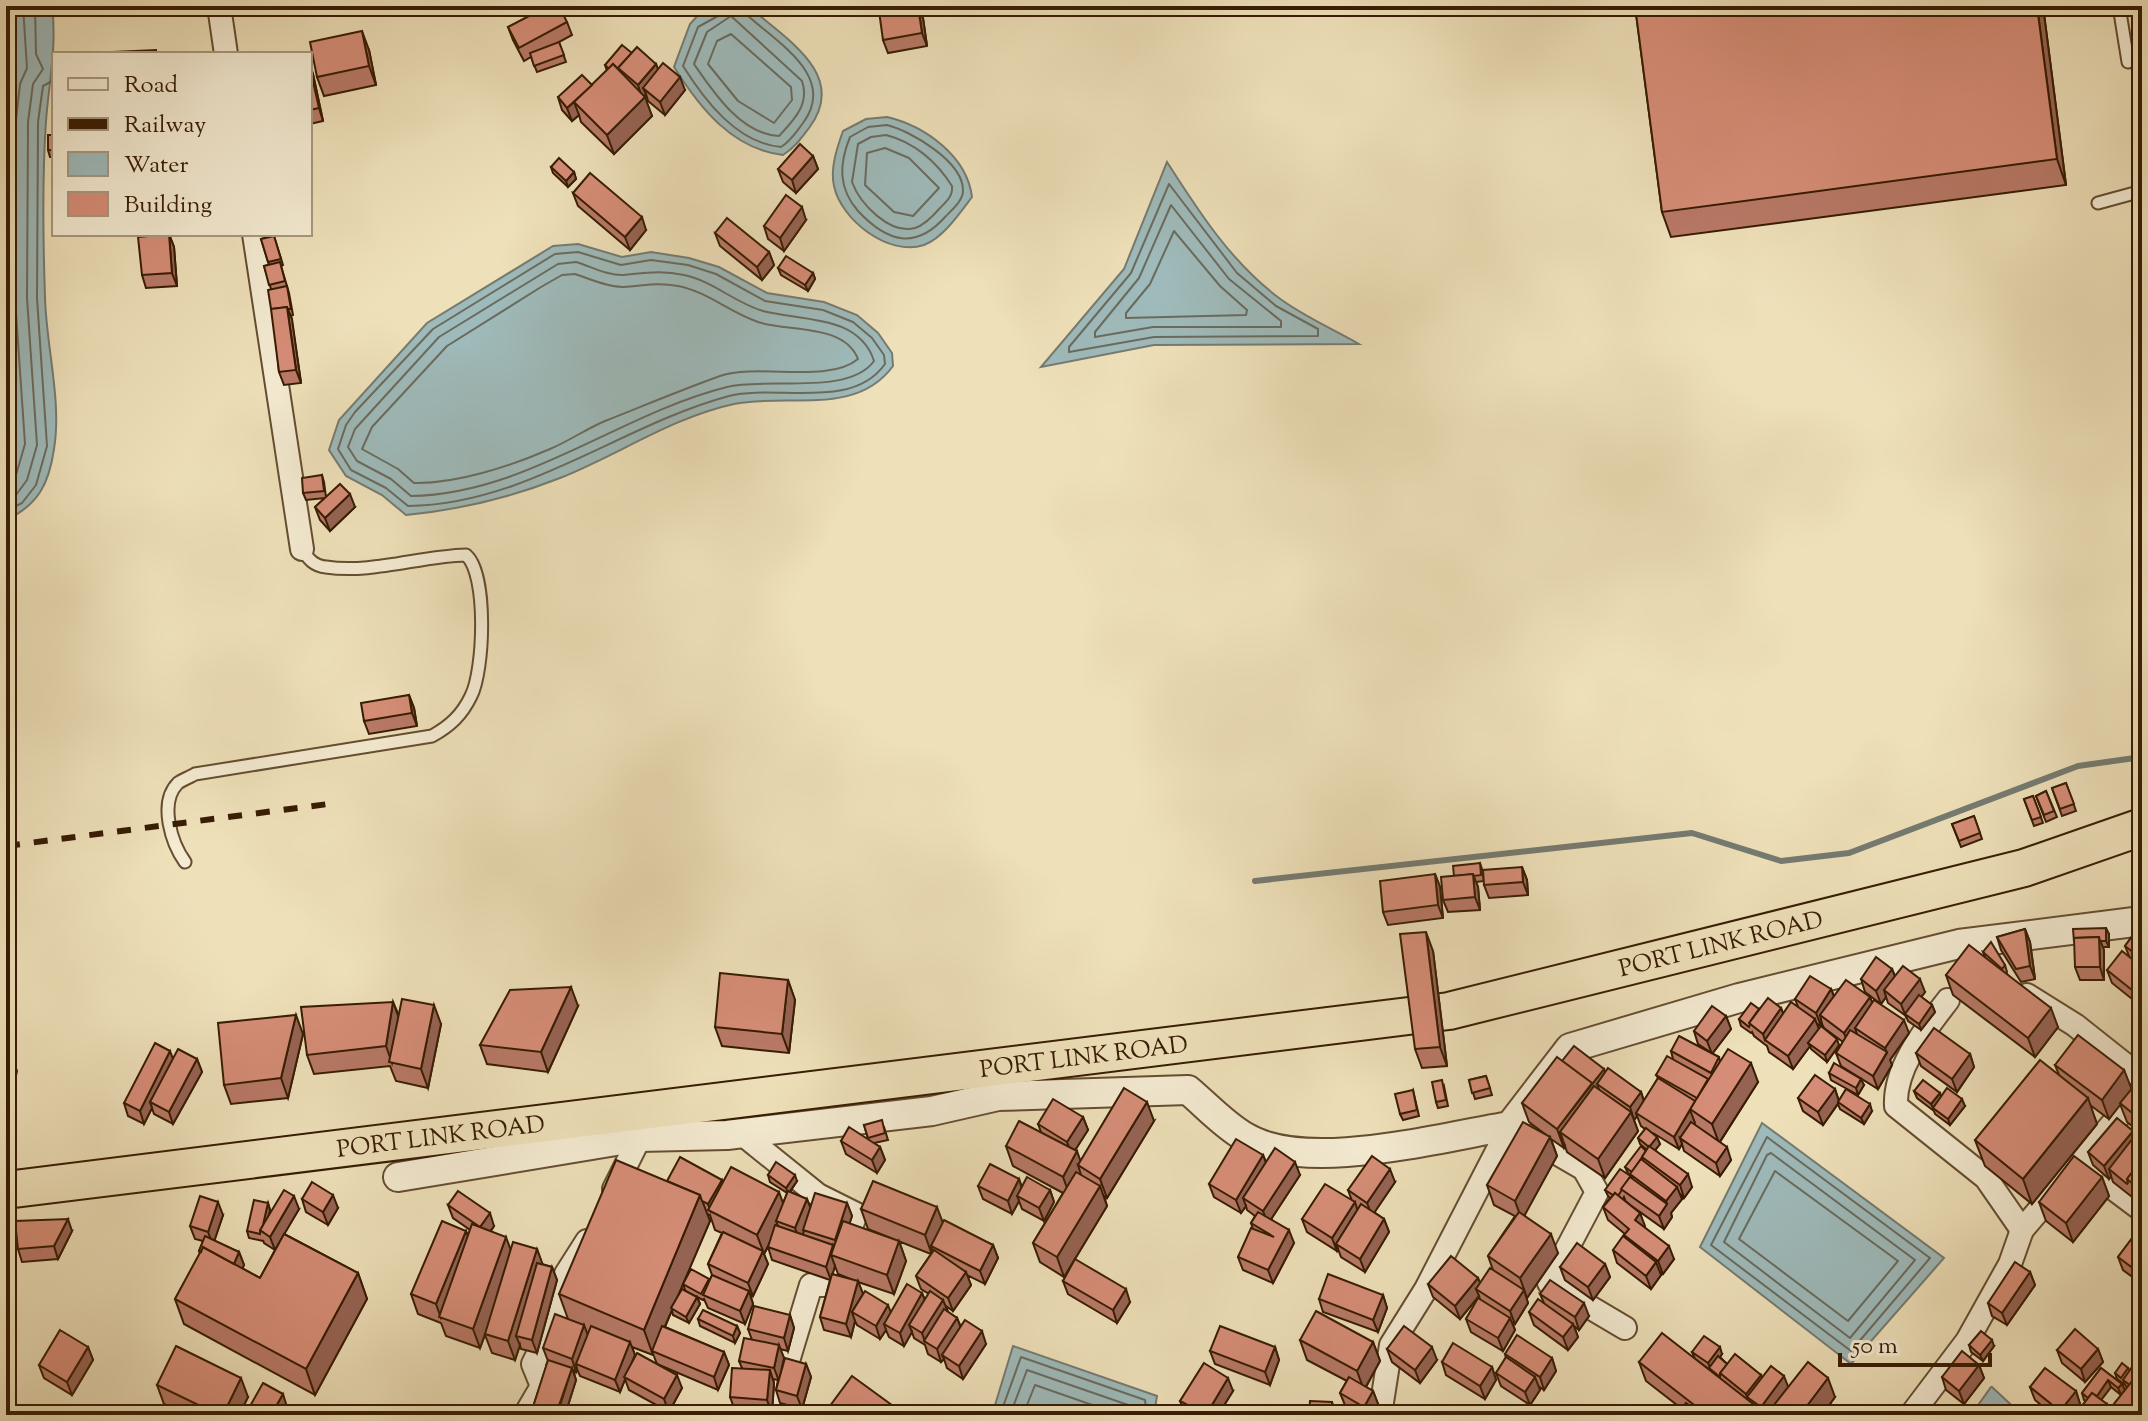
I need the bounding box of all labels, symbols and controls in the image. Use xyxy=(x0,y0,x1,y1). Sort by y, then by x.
legend xyxy=(52,52,312,236)
text: Road xyxy=(124,69,178,103)
text: Railway xyxy=(124,109,206,143)
text: Water xyxy=(124,149,188,183)
text: Building xyxy=(124,189,213,223)
street label: PORT LINK ROAD xyxy=(1615,904,1827,987)
street label: PORT LINK ROAD xyxy=(978,1029,1190,1088)
street label: PORT LINK ROAD xyxy=(335,1108,547,1168)
scale bar xyxy=(1840,1317,1990,1367)
text: 50 m xyxy=(1850,1330,1898,1364)

